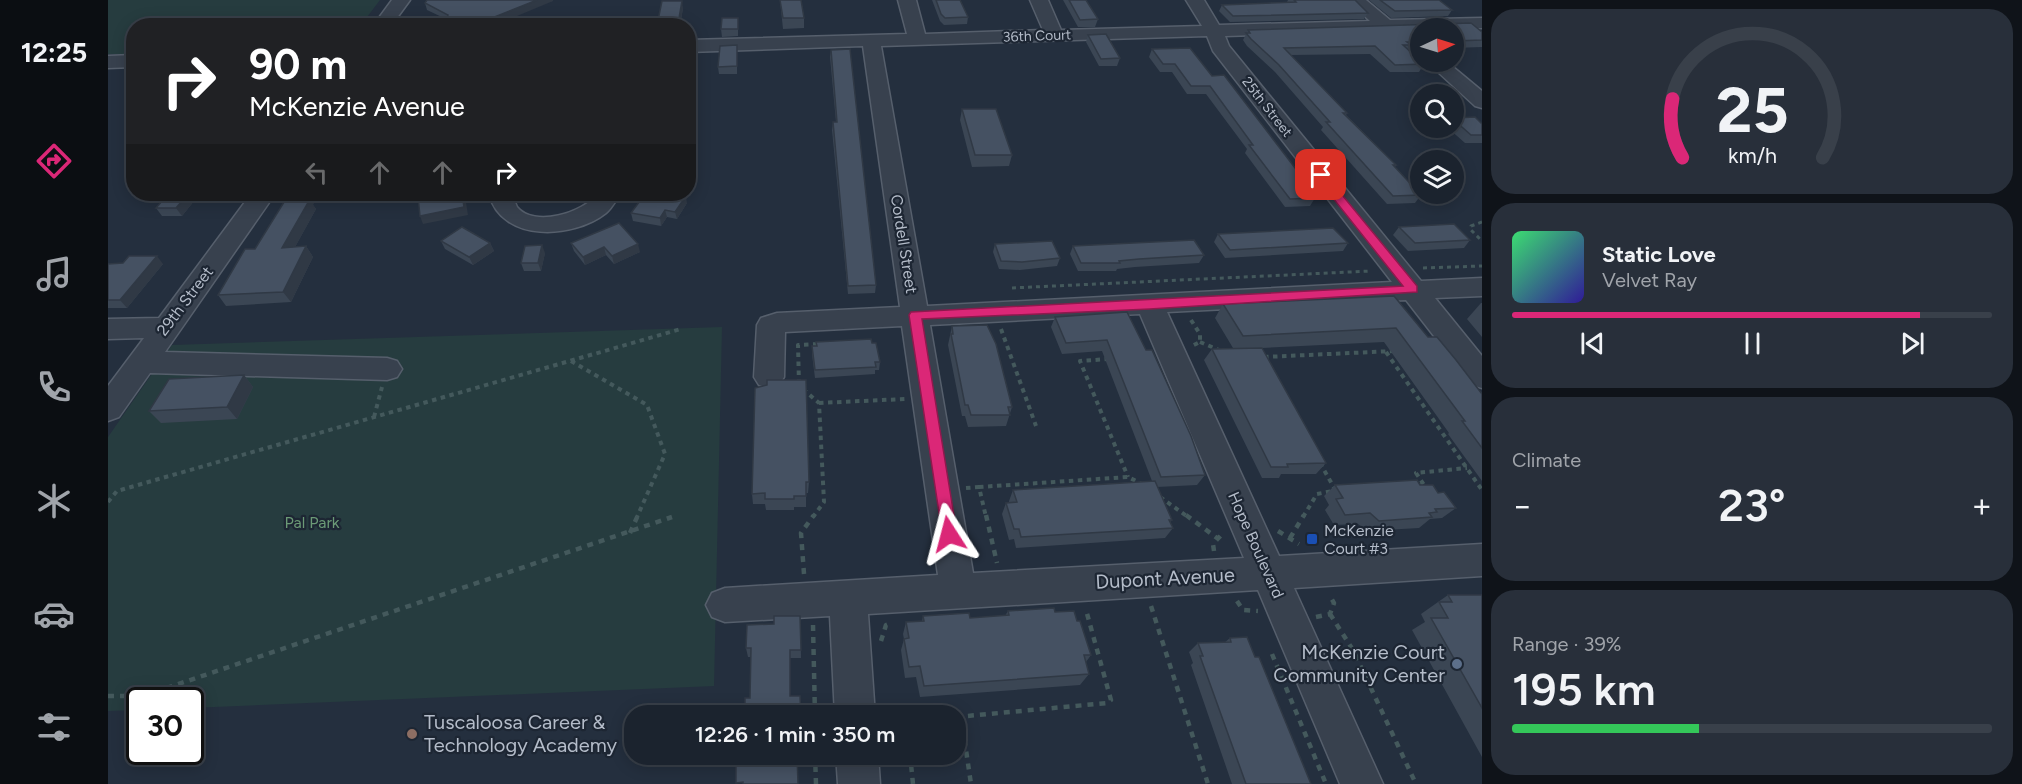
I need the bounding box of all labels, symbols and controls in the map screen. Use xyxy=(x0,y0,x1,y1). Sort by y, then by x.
north arrow xyxy=(1410,18,1464,72)
map controls xyxy=(1410,18,1464,204)
street label: 36th Court xyxy=(1003,26,1071,46)
text: 12:25 xyxy=(21,36,87,69)
text: 90 m xyxy=(249,39,347,90)
icon: right xyxy=(150,42,228,120)
street label: 25th Street xyxy=(1238,74,1296,140)
text: 25 xyxy=(1716,74,1788,149)
button: search xyxy=(1410,84,1464,138)
text: McKenzie Avenue xyxy=(249,90,465,123)
icon: directions xyxy=(33,140,75,182)
text: km/h xyxy=(1728,144,1776,169)
pin xyxy=(1295,149,1346,200)
button: layers xyxy=(1410,150,1464,204)
icon: left xyxy=(300,156,333,189)
icon: ahead xyxy=(363,156,396,189)
icon: ahead xyxy=(426,156,459,189)
icon: right xyxy=(489,156,522,189)
icon: arrive xyxy=(1304,158,1337,191)
street label: Cordell Street xyxy=(887,193,921,295)
text: Static Love xyxy=(1602,241,1716,268)
icon: music xyxy=(33,253,75,295)
street label: 29th Street xyxy=(153,263,217,339)
text: Velvet Ray xyxy=(1602,268,1697,292)
icon: previous xyxy=(1576,327,1609,360)
icon: pause xyxy=(1736,327,1769,360)
icon: next xyxy=(1896,327,1929,360)
icon: phone xyxy=(33,366,75,408)
text: Climate xyxy=(1512,448,1581,472)
text: 23° xyxy=(1718,478,1786,532)
icon: climate xyxy=(33,480,75,522)
text: − xyxy=(1512,486,1533,525)
text: + xyxy=(1971,486,1992,525)
street label: Hope Boulevard xyxy=(1224,489,1288,601)
position arrow xyxy=(917,502,981,566)
park label: Pal Park xyxy=(284,513,340,532)
place label: McKenzie Court #3 xyxy=(1324,521,1394,558)
marker: McKenzie Court #3 xyxy=(1305,532,1319,546)
street label: Dupont Avenue xyxy=(1095,562,1235,594)
icon: car xyxy=(33,593,75,635)
text: Range · 39% xyxy=(1512,632,1621,656)
place label: McKenzie Court Community Center xyxy=(1273,640,1445,687)
marker: McKenzie Court Community Center xyxy=(1450,657,1464,671)
text: 195 km xyxy=(1512,662,1656,716)
speed limit sign: 30 xyxy=(126,687,204,765)
icon: filters xyxy=(33,706,75,748)
place label: Tuscaloosa Career & Technology Academy xyxy=(424,710,618,757)
text: 12:26 · 1 min · 350 m xyxy=(695,721,895,748)
marker: Tuscaloosa Career & Technology Academy xyxy=(405,727,419,741)

